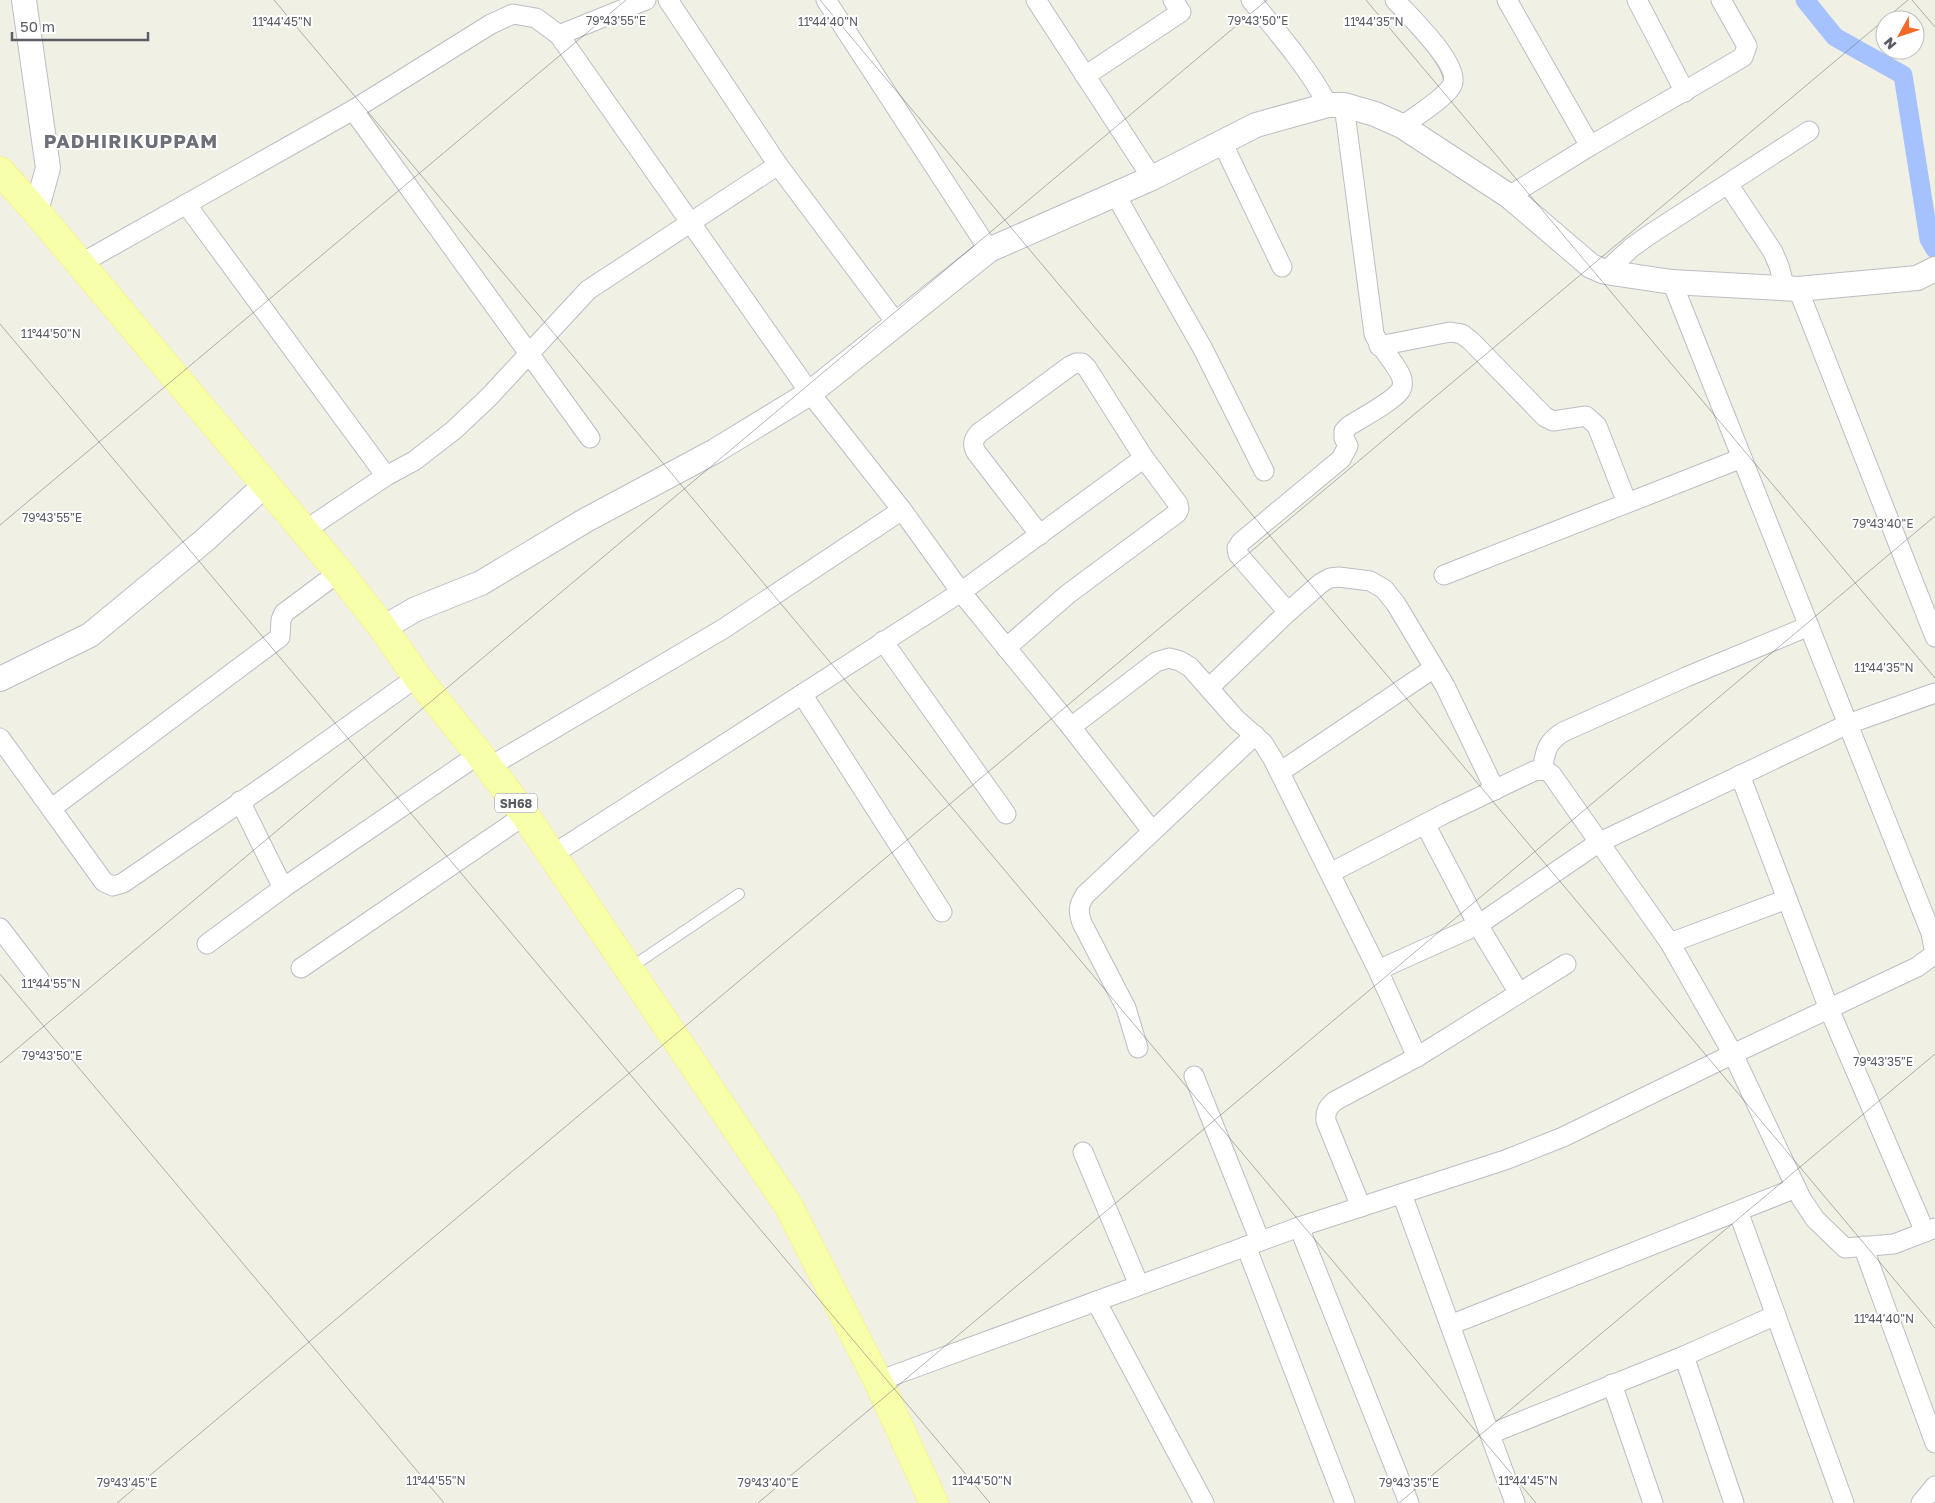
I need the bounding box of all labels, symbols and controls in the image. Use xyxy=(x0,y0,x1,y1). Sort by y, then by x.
scale bar xyxy=(12,10,149,42)
north arrow xyxy=(1875,10,1925,60)
text: 79°43'55"E xyxy=(586,13,646,28)
text: 79°43'50"E xyxy=(1228,13,1288,28)
text: 11°44'45"N xyxy=(252,14,312,29)
text: 11°44'40"N xyxy=(798,14,858,29)
text: 11°44'35"N xyxy=(1344,14,1404,29)
text: 50 m xyxy=(20,17,55,35)
text: N xyxy=(1880,34,1900,53)
district label: PADHIRIKUPPAM xyxy=(44,129,218,152)
text: 11°44'50"N xyxy=(21,326,81,341)
text: 79°43'55"E xyxy=(22,510,82,525)
text: 79°43'40"E xyxy=(1853,516,1913,531)
text: 11°44'35"N xyxy=(1854,660,1914,675)
road number: SH68 xyxy=(495,794,537,812)
text: 11°44'55"N xyxy=(21,976,81,991)
text: 79°43'50"E xyxy=(22,1048,82,1063)
text: 79°43'35"E xyxy=(1853,1054,1913,1069)
text: 11°44'40"N xyxy=(1854,1311,1914,1326)
text: 11°44'55"N xyxy=(406,1473,466,1488)
text: 11°44'50"N xyxy=(952,1473,1012,1488)
text: 11°44'45"N xyxy=(1498,1473,1558,1488)
text: 79°43'45"E xyxy=(97,1475,157,1490)
text: 79°43'40"E xyxy=(738,1475,798,1490)
text: 79°43'35"E xyxy=(1379,1475,1439,1490)

